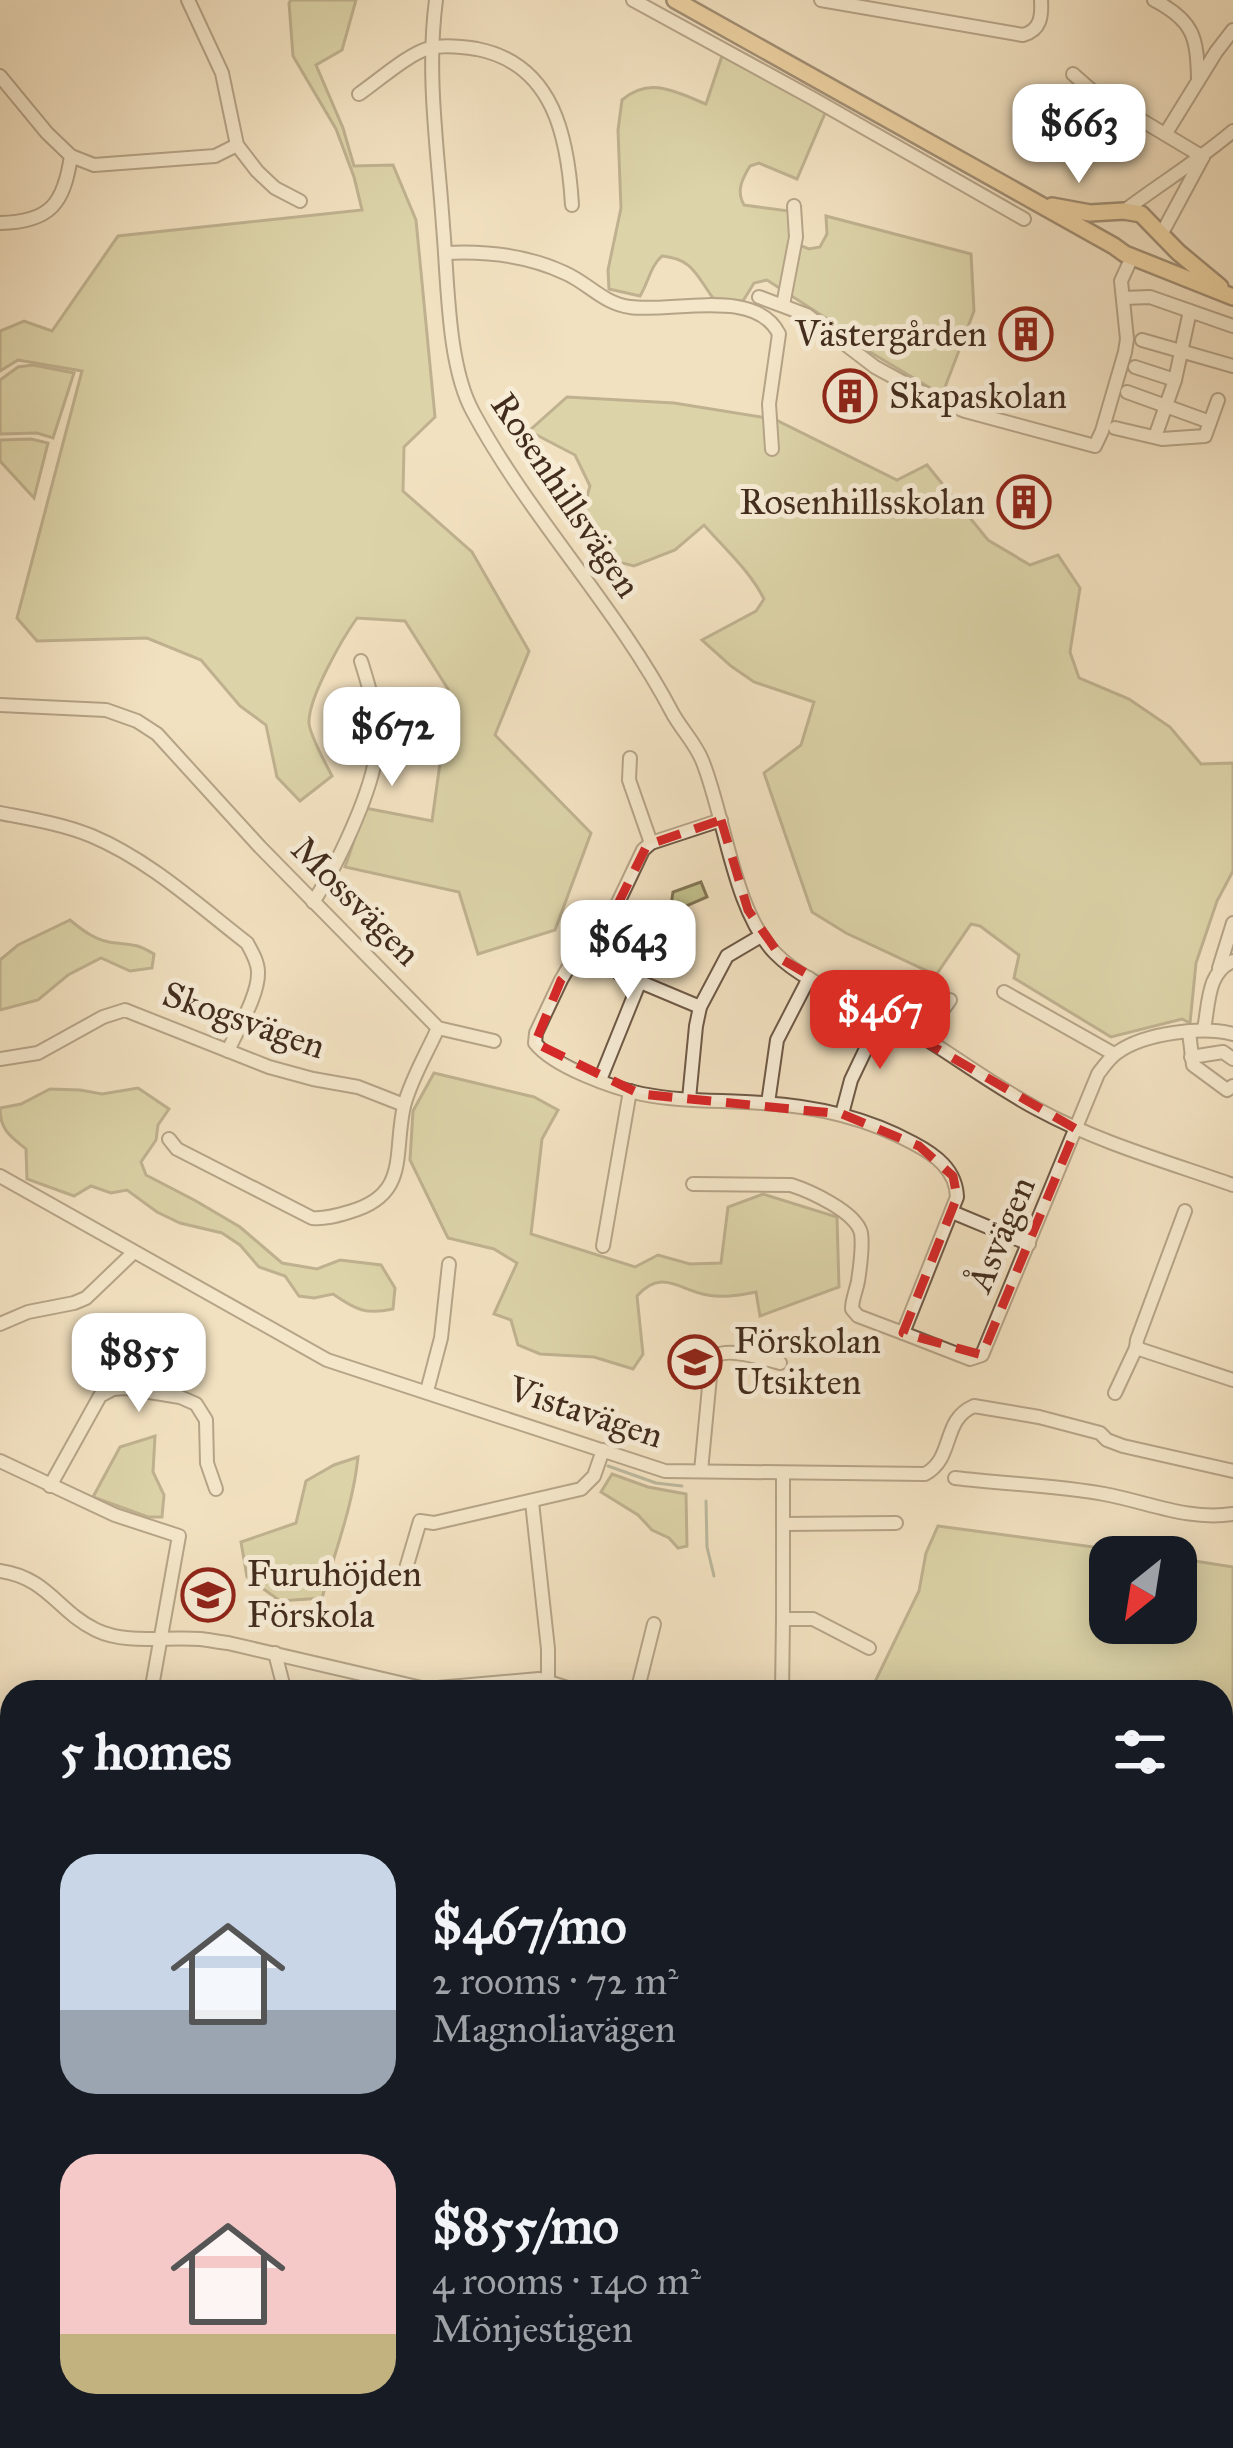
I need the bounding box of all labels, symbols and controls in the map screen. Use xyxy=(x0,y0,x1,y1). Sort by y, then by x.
pin: $663 xyxy=(1008,84,1150,186)
text: $663 xyxy=(1040,99,1119,147)
building icon: Västergården xyxy=(998,306,1054,362)
place label: Västergården xyxy=(794,312,987,356)
building icon: Skapaskolan xyxy=(822,368,878,424)
place label: Skapaskolan xyxy=(889,374,1067,418)
street label: Rosenhillsvägen xyxy=(481,384,651,606)
building icon: Rosenhillsskolan xyxy=(996,474,1052,530)
place label: Rosenhillsskolan xyxy=(739,480,985,524)
pin: $672 xyxy=(321,687,463,789)
text: $672 xyxy=(350,702,434,750)
street label: Mossvägen xyxy=(282,827,430,975)
pin: $643 xyxy=(557,900,699,1002)
text: $643 xyxy=(588,915,668,963)
pin: $467 xyxy=(809,970,951,1072)
street label: Skogsvägen xyxy=(157,972,331,1068)
text: $467 xyxy=(837,985,923,1033)
street label: Åsvägen xyxy=(956,1170,1045,1300)
pin: $855 xyxy=(68,1313,210,1415)
place label: Förskolan Utsikten xyxy=(734,1319,881,1404)
text: $855 xyxy=(99,1328,179,1376)
school or university icon: Förskolan Utsikten xyxy=(667,1334,723,1390)
street label: Vistavägen xyxy=(502,1366,669,1458)
north arrow xyxy=(1089,1536,1197,1644)
map controls xyxy=(1089,1536,1197,1644)
place label: Furuhöjden Förskola xyxy=(247,1552,422,1637)
school or university icon: Furuhöjden Förskola xyxy=(180,1567,236,1623)
icon: filters xyxy=(1107,1719,1173,1785)
text: 5 homes xyxy=(60,1721,231,1783)
text: $467/mo xyxy=(432,1895,627,1957)
icon: home xyxy=(156,1902,300,2046)
text: 2 rooms · 72 m² xyxy=(432,1957,679,2005)
text: Magnoliavägen xyxy=(432,2005,676,2053)
text: $855/mo xyxy=(432,2195,619,2257)
icon: home xyxy=(156,2202,300,2346)
text: 4 rooms · 140 m² xyxy=(432,2257,701,2305)
text: Mönjestigen xyxy=(432,2305,633,2353)

